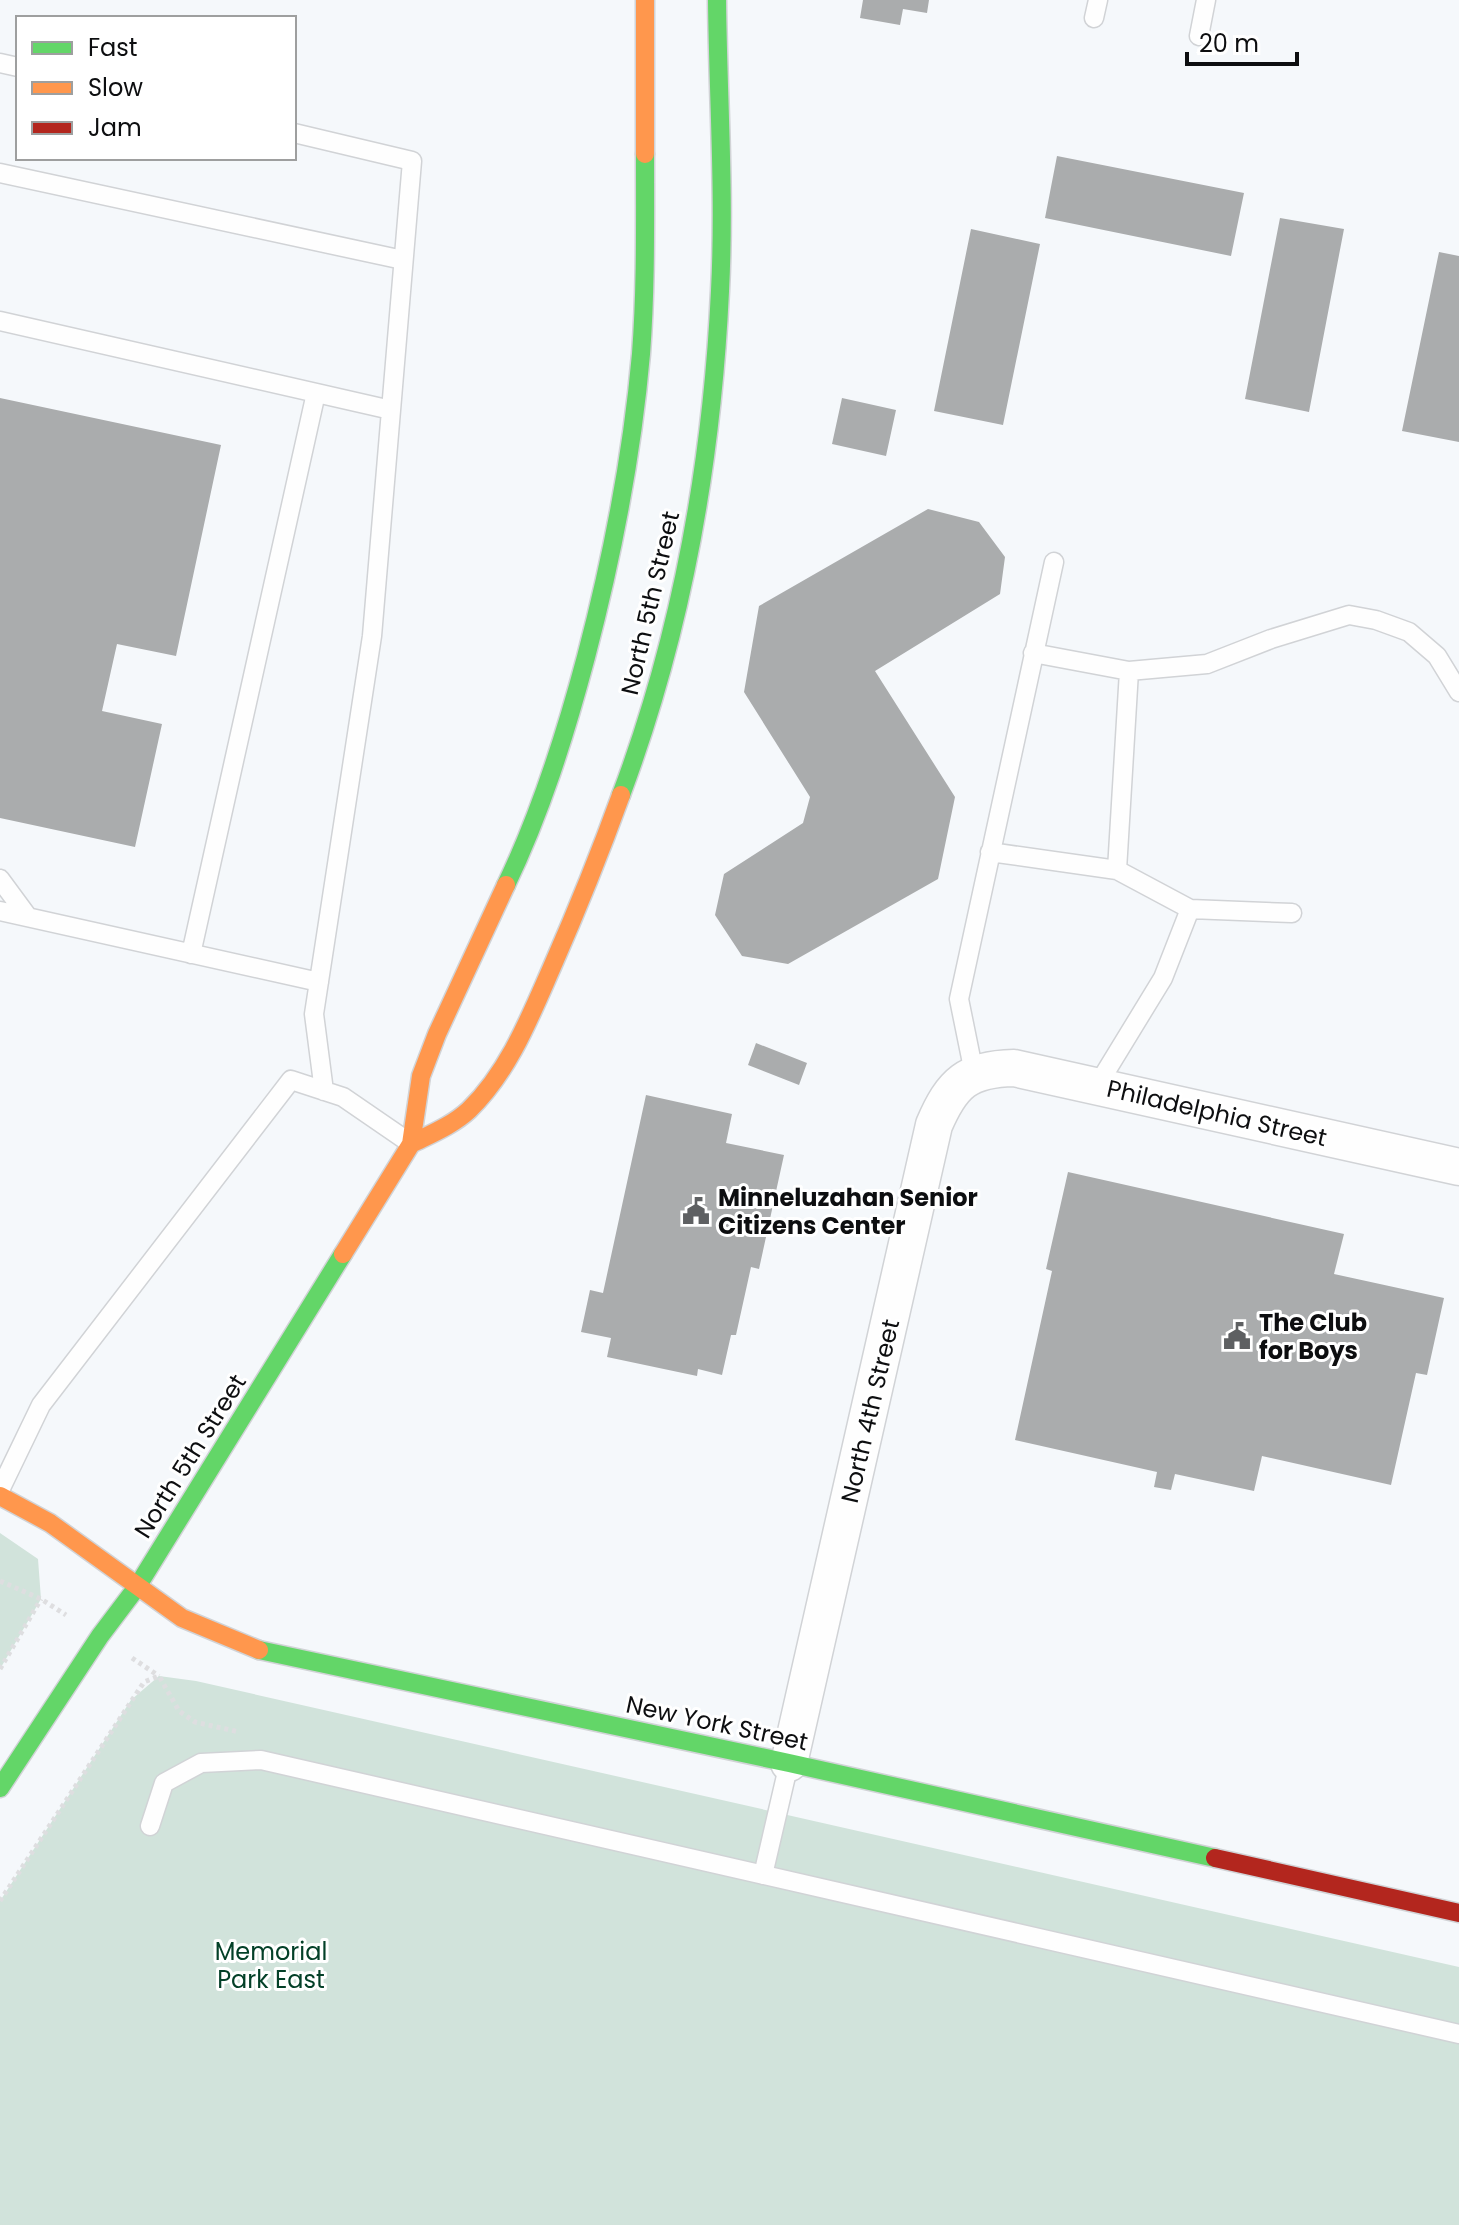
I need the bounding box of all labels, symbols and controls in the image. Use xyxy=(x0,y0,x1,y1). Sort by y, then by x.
legend xyxy=(16,16,296,160)
scale bar xyxy=(1187,16,1297,66)
text: 20 m xyxy=(1199,27,1259,60)
text: Fast xyxy=(88,31,138,64)
text: Slow xyxy=(88,71,143,104)
text: Jam xyxy=(88,111,142,144)
street label: North 5th Street xyxy=(613,508,687,698)
street label: Philadelphia Street xyxy=(1104,1072,1330,1154)
place label: Minneluzahan Senior Citizens Center xyxy=(718,1181,978,1242)
public building icon: Minneluzahan Senior Citizens Center xyxy=(681,1196,711,1226)
place label: The Club for Boys xyxy=(1259,1306,1367,1367)
street label: North 4th Street xyxy=(833,1316,907,1506)
public building icon: The Club for Boys xyxy=(1222,1321,1252,1351)
street label: North 5th Street xyxy=(126,1368,254,1544)
street label: New York Street xyxy=(623,1688,811,1758)
park label: Memorial Park East xyxy=(215,1935,327,1996)

